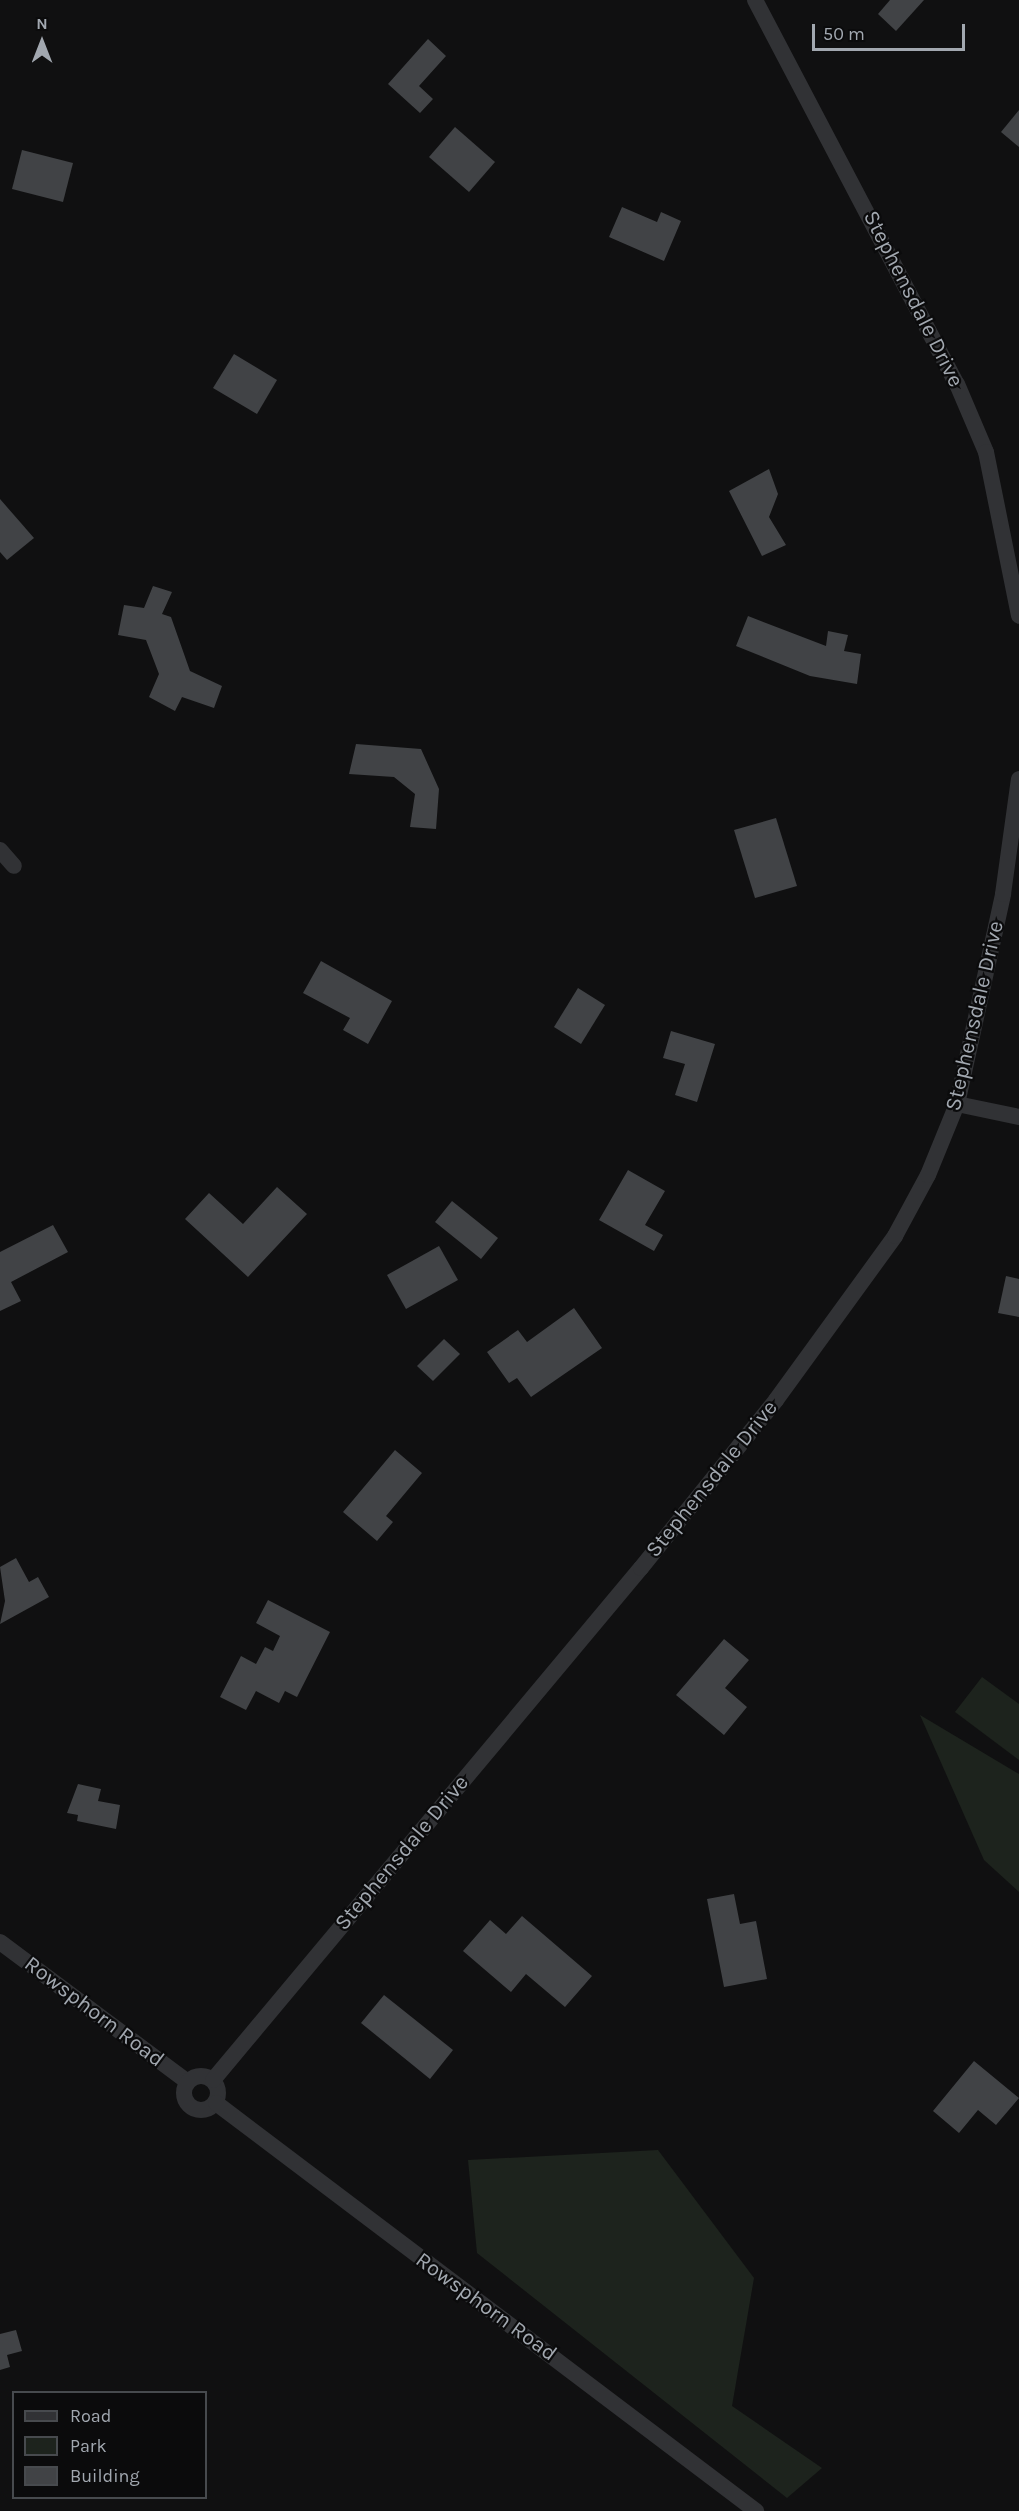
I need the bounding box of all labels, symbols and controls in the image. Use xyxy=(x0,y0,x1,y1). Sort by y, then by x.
north arrow xyxy=(12,12,72,72)
scale bar xyxy=(815,12,968,50)
text: N xyxy=(36,14,48,33)
text: 50 m xyxy=(823,23,865,45)
street label: Stephensdale Drive xyxy=(857,206,969,392)
street label: Stephensdale Drive xyxy=(940,918,1010,1114)
street label: Stephensdale Drive xyxy=(641,1395,783,1563)
street label: Stephensdale Drive xyxy=(329,1770,475,1936)
street label: Rowsphorn Road xyxy=(19,1951,169,2073)
street label: Rowsphorn Road xyxy=(410,2247,562,2367)
legend xyxy=(12,2391,207,2499)
text: Road xyxy=(70,2405,111,2427)
text: Park xyxy=(70,2435,107,2457)
text: Building xyxy=(70,2465,140,2487)

